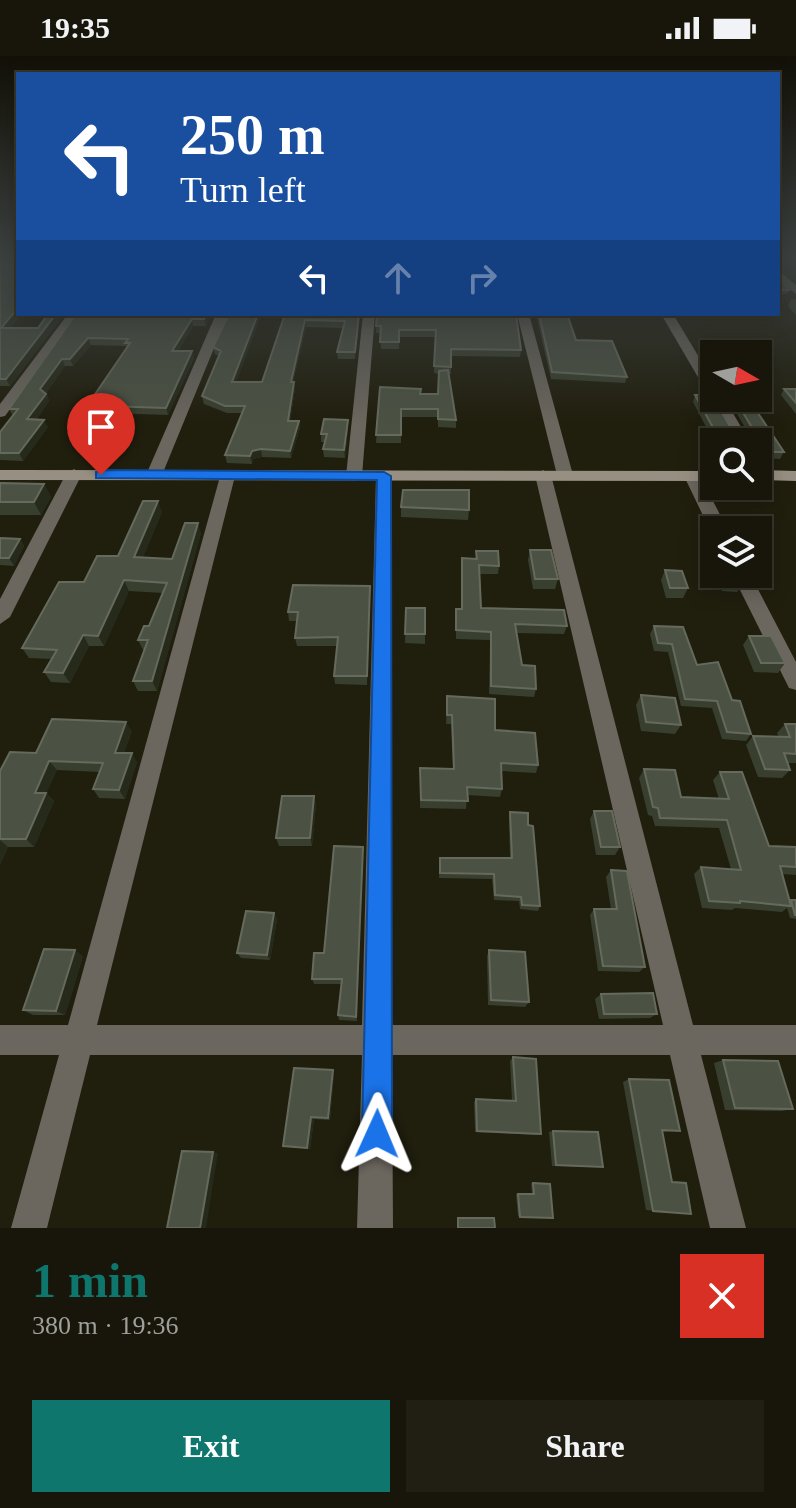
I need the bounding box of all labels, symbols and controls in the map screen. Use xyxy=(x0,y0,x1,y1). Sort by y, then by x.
text: 19:35 xyxy=(40,11,110,44)
icon: left xyxy=(48,104,152,208)
text: 250 m xyxy=(180,104,325,166)
text: Turn left xyxy=(180,170,306,210)
icon: left xyxy=(292,256,336,300)
icon: ahead xyxy=(376,256,420,300)
icon: right xyxy=(460,256,504,300)
north arrow xyxy=(700,340,772,412)
map controls xyxy=(700,340,772,588)
pin xyxy=(67,393,135,475)
icon: arrive xyxy=(79,405,123,449)
button: search xyxy=(700,428,772,500)
button: layers xyxy=(700,516,772,588)
position arrow xyxy=(335,1092,419,1176)
text: 1 min xyxy=(32,1254,148,1307)
button: close xyxy=(680,1254,764,1338)
text: 380 m · 19:36 xyxy=(32,1311,179,1340)
button: Exit xyxy=(32,1400,390,1492)
button: Share xyxy=(406,1400,764,1492)

